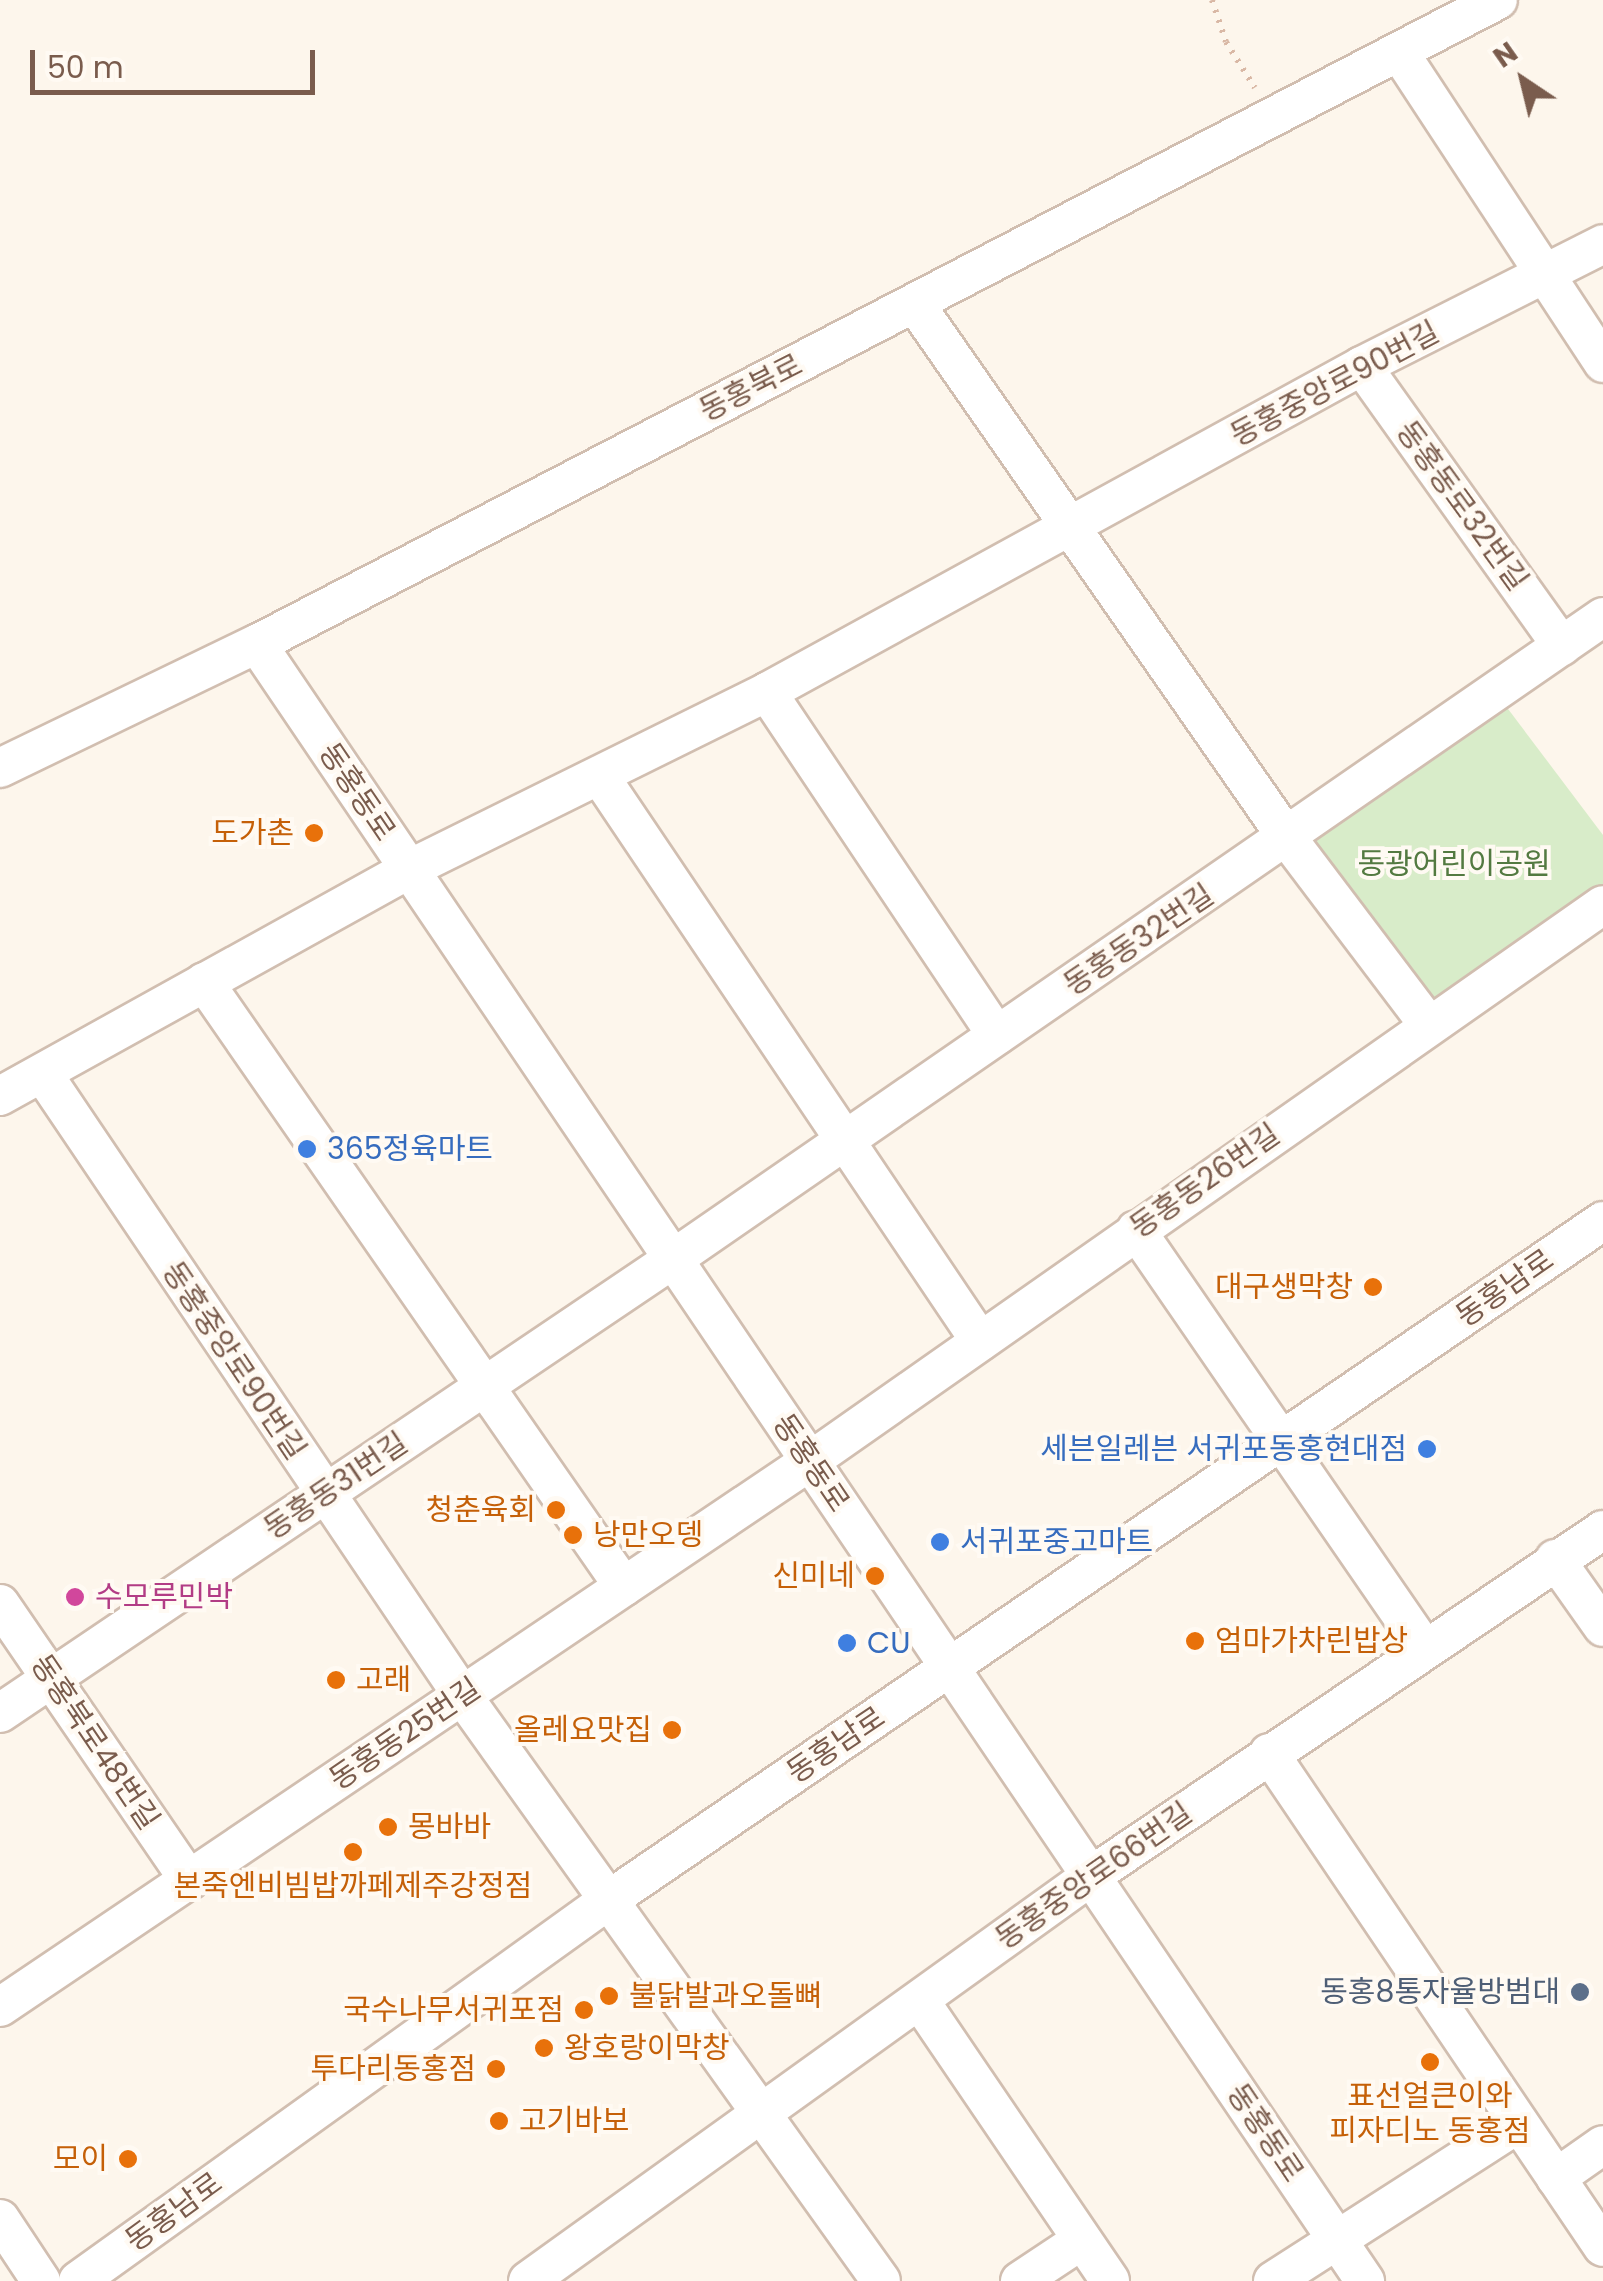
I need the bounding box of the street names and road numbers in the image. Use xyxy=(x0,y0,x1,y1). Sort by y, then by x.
street label: 동홍중앙로90번길 xyxy=(1225,314,1445,454)
street label: 동홍북로 xyxy=(694,347,808,429)
street label: 동홍동로32번길 xyxy=(1389,414,1535,598)
street label: 동홍동로 xyxy=(311,736,403,848)
street label: 동홍동32번길 xyxy=(1057,877,1221,1003)
street label: 동홍동26번길 xyxy=(1123,1116,1287,1246)
street label: 동홍남로 xyxy=(1449,1242,1561,1334)
street label: 동홍중앙로90번길 xyxy=(155,1255,313,1467)
street label: 동홍동로 xyxy=(765,1407,857,1519)
street label: 동홍동31번길 xyxy=(257,1425,415,1547)
street label: 동홍북로48번길 xyxy=(23,1648,167,1836)
street label: 동홍동25번길 xyxy=(323,1670,487,1798)
street label: 동홍남로 xyxy=(780,1699,892,1791)
street label: 동홍중앙로66번길 xyxy=(989,1795,1199,1957)
street label: 동홍동로 xyxy=(1219,2077,1311,2189)
street label: 동홍남로 xyxy=(119,2165,229,2259)

